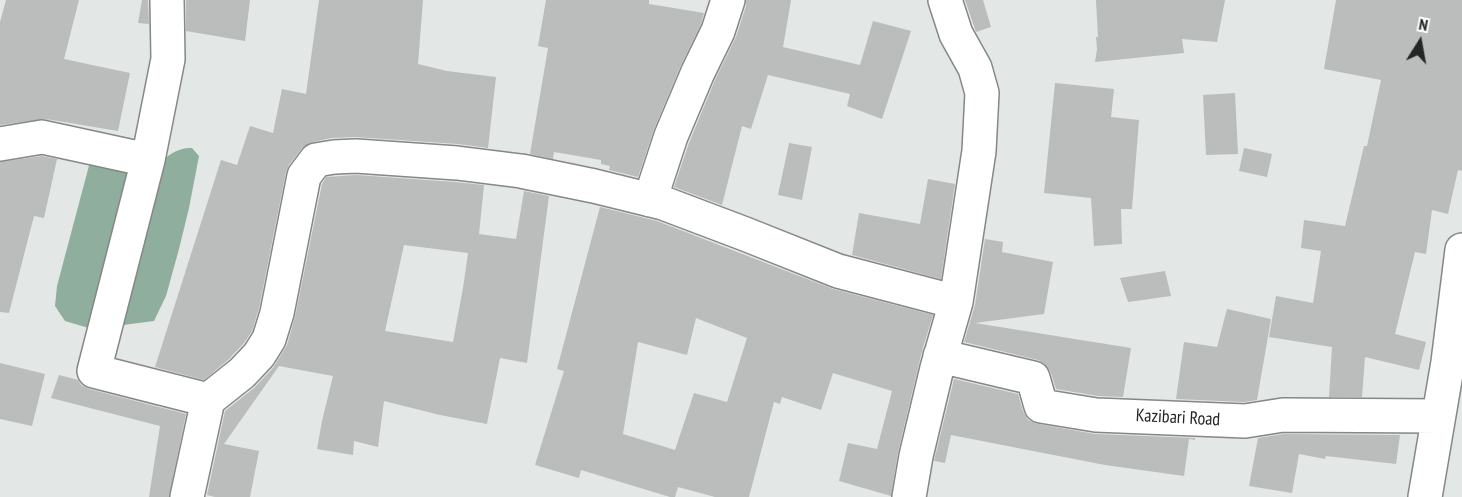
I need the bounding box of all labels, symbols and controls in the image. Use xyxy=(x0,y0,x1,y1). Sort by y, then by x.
north arrow xyxy=(1390,12,1450,72)
text: N xyxy=(1417,14,1430,35)
street label: Kazibari Road xyxy=(1135,405,1221,431)

